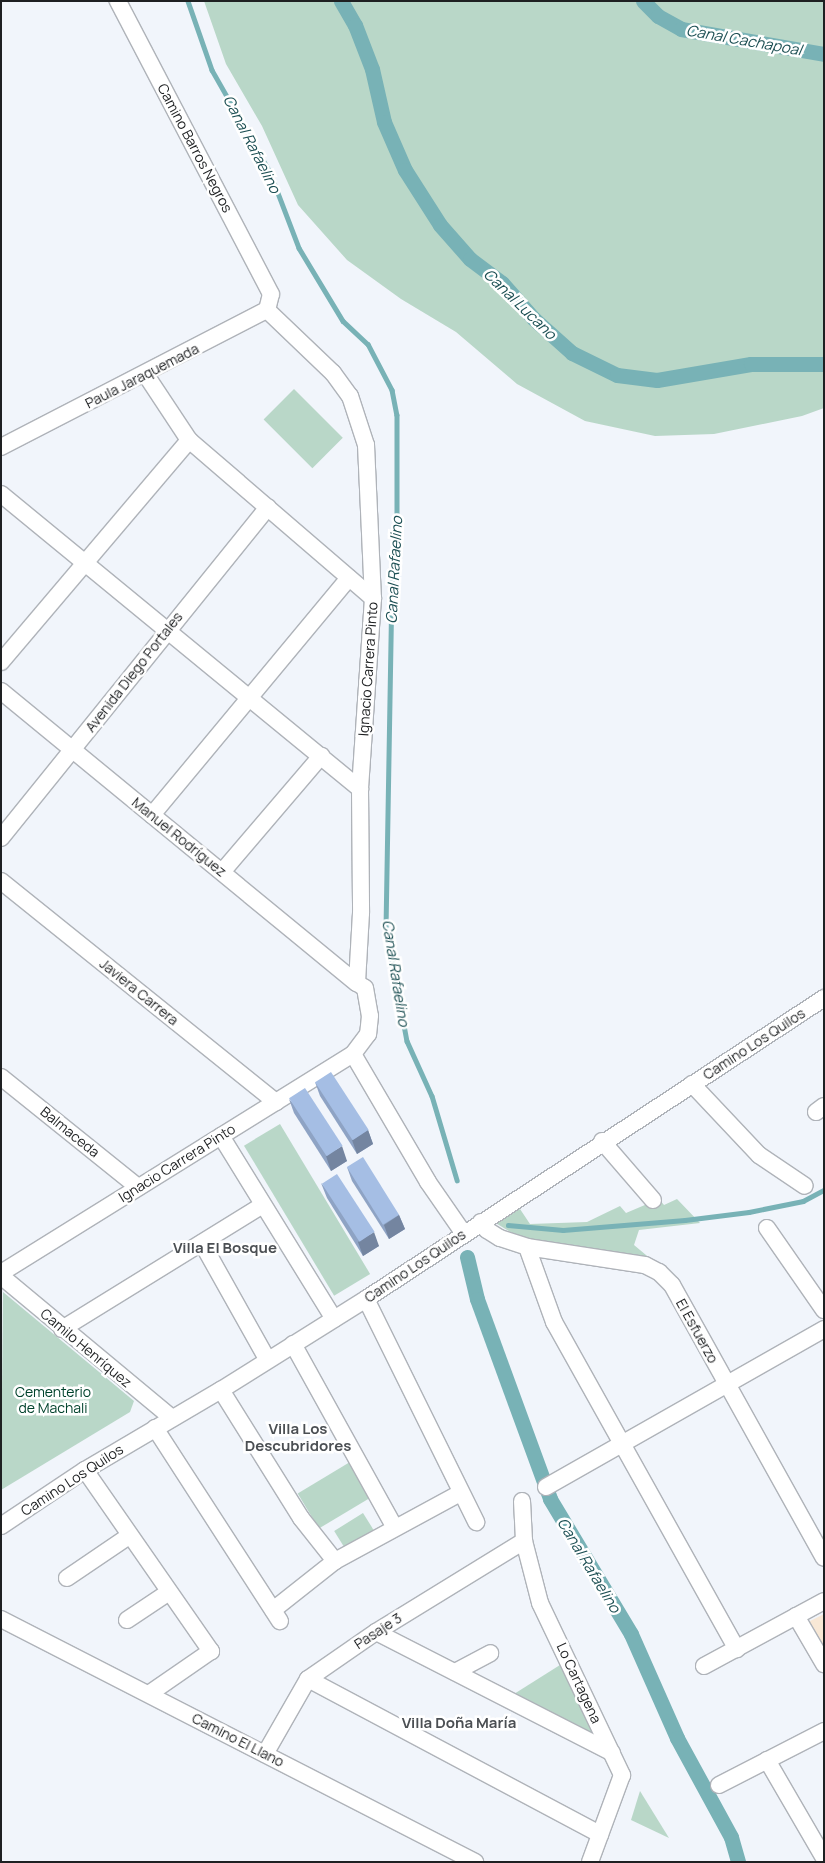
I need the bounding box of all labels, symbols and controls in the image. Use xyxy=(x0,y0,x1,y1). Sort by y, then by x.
water label: Canal Cachapoal xyxy=(685,21,803,59)
street label: Camino Barros Negros xyxy=(154,81,236,215)
water label: Canal Rafaelino xyxy=(220,92,284,196)
water label: Canal Lucano xyxy=(480,265,560,343)
street label: Paula Jaraquemada xyxy=(82,340,202,412)
water label: Canal Rafaelino xyxy=(382,516,406,624)
street label: Ignacio Carrera Pinto xyxy=(355,601,381,737)
street label: Avenida Diego Portales xyxy=(82,609,186,735)
street label: Manuel Rodríguez xyxy=(129,794,229,880)
water label: Canal Rafaelino xyxy=(379,918,413,1028)
street label: Javiera Carrera xyxy=(96,955,182,1029)
street label: Camino Los Quilos xyxy=(700,1005,808,1083)
street label: Balmaceda xyxy=(37,1103,103,1161)
street label: Ignacio Carrera Pinto xyxy=(116,1120,238,1206)
street label: Camino Los Quilos xyxy=(361,1226,469,1306)
district label: Villa El Bosque xyxy=(173,1239,277,1257)
street label: El Esfuerzo xyxy=(672,1296,722,1366)
street label: Camilo Henríquez xyxy=(37,1305,135,1391)
park label: Cementerio de Machali xyxy=(15,1384,91,1416)
district label: Villa Los Descubridores xyxy=(245,1419,351,1454)
street label: Camino Los Quilos xyxy=(18,1441,126,1519)
water label: Canal Rafaelino xyxy=(554,1514,624,1616)
street label: Pasaje 3 xyxy=(351,1609,405,1653)
street label: Lo Cartagena xyxy=(553,1640,605,1726)
street label: Camino El Llano xyxy=(189,1710,287,1770)
district label: Villa Doña María xyxy=(402,1714,516,1732)

